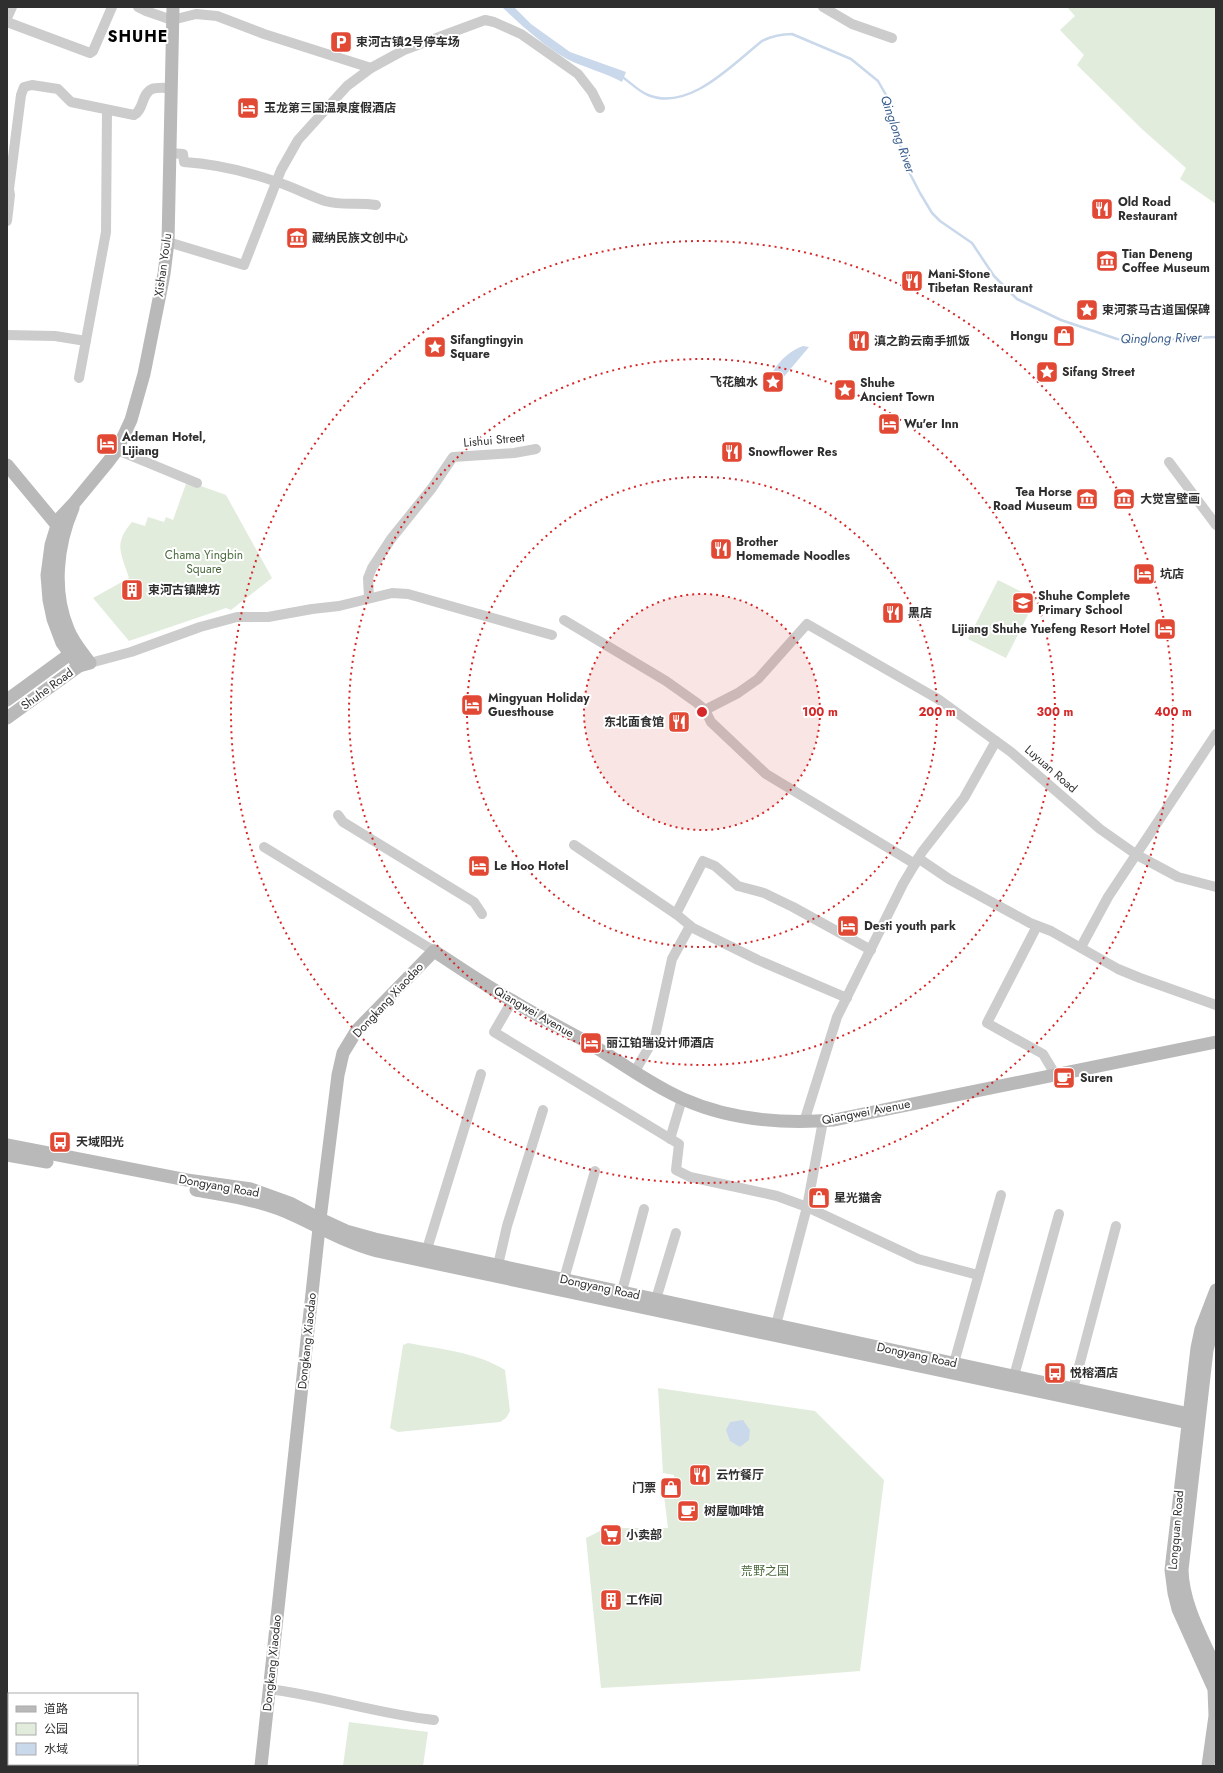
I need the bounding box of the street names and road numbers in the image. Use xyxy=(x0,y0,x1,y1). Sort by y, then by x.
street label: Xishan Youlu xyxy=(150,232,176,298)
street label: Lishui Street xyxy=(463,428,525,452)
street label: Shuhe Road xyxy=(17,664,77,714)
street label: Luyuan Road xyxy=(1021,741,1081,797)
street label: Dongkang Xiaodao xyxy=(348,958,428,1042)
street label: Qiangwei Avenue xyxy=(491,982,577,1042)
street label: Qiangwei Avenue xyxy=(820,1095,912,1129)
street label: Dongyang Road xyxy=(177,1170,261,1202)
street label: Dongyang Road xyxy=(558,1270,642,1304)
street label: Dongkang Xiaodao xyxy=(293,1291,321,1390)
street label: Dongyang Road xyxy=(875,1338,959,1372)
street label: Longquan Road xyxy=(1164,1489,1188,1571)
street label: Dongkang Xiaodao xyxy=(258,1613,286,1712)

